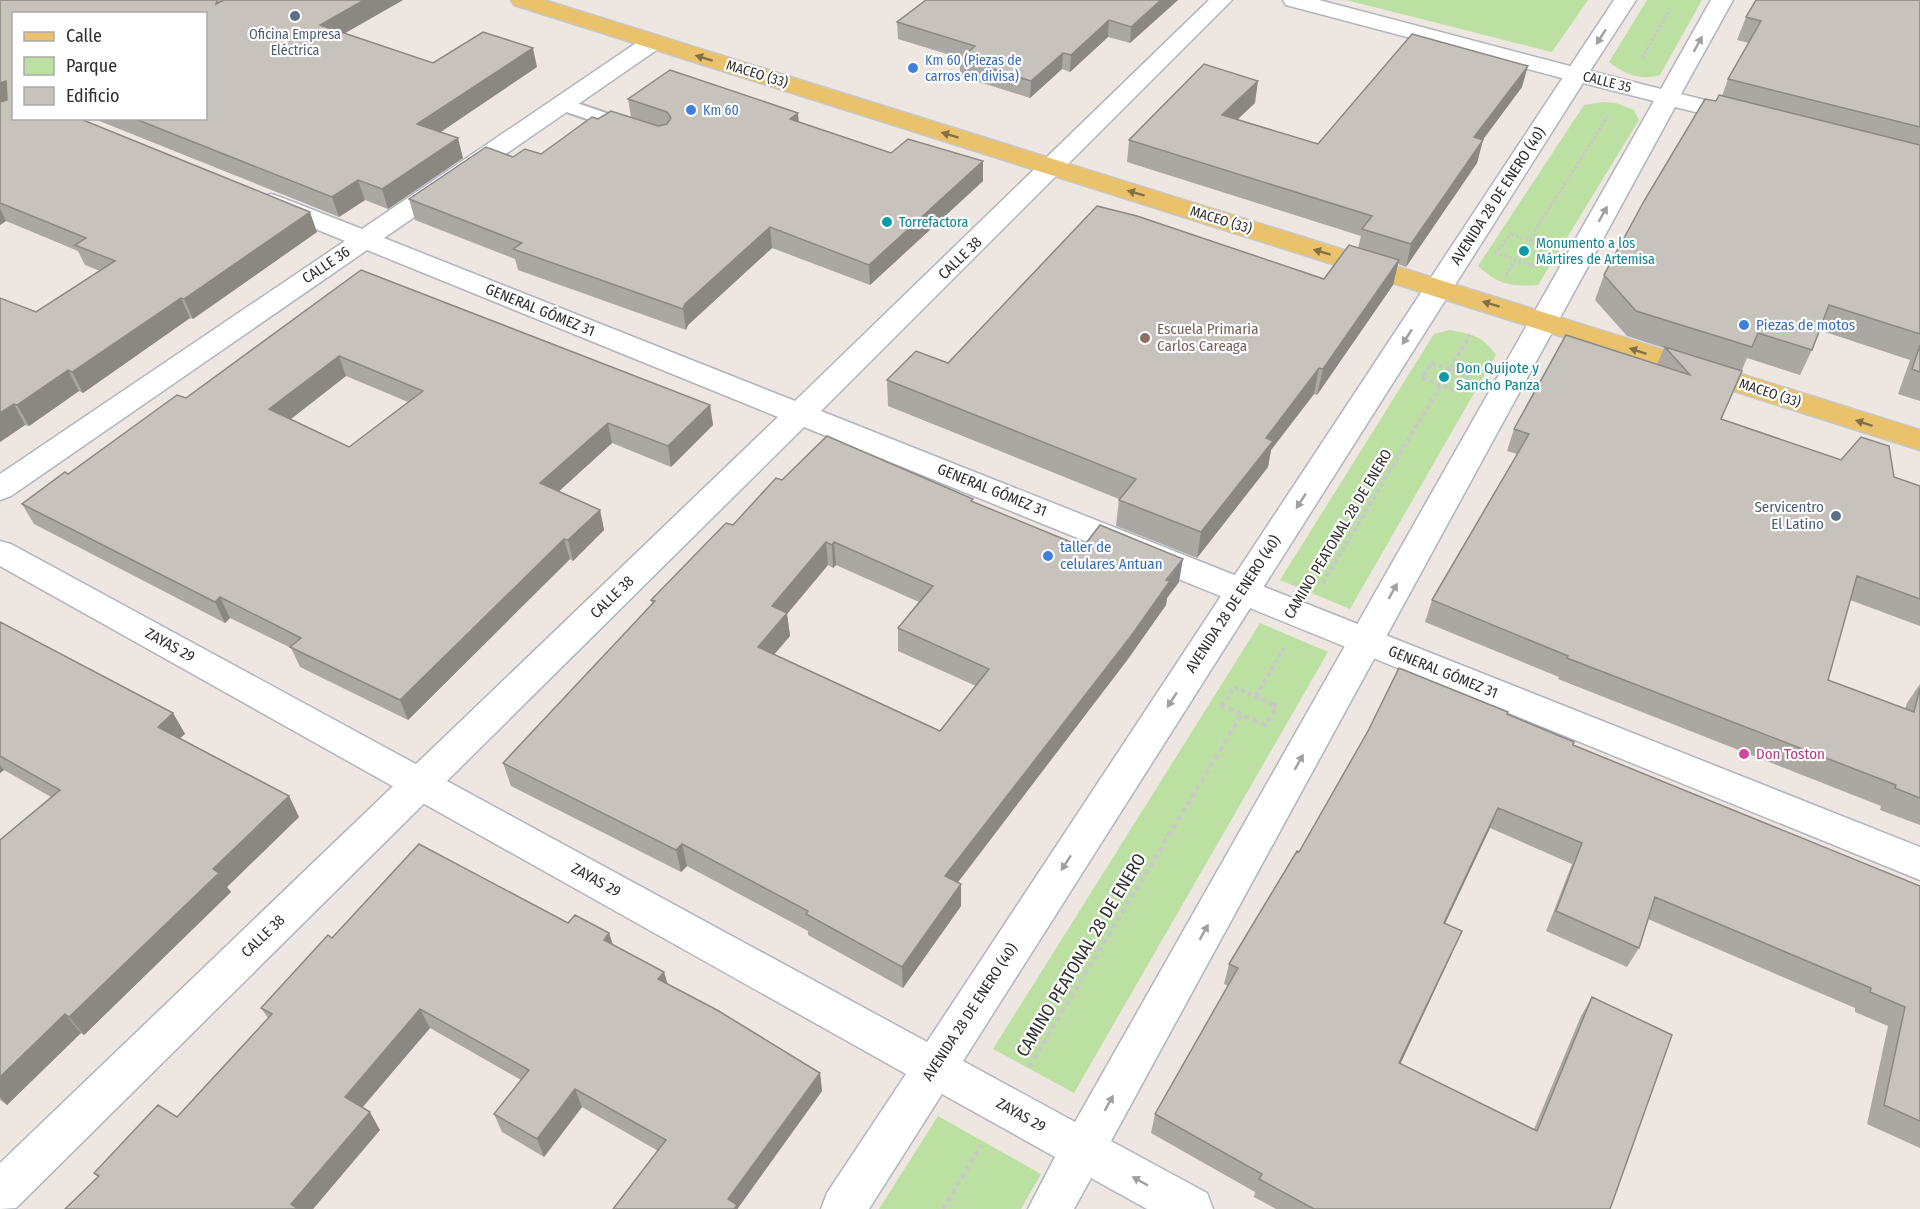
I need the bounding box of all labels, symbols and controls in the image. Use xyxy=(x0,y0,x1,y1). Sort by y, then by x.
marker: Oficina Empresa Eléctrica xyxy=(288,9,302,23)
legend xyxy=(12,12,207,120)
text: Calle xyxy=(66,25,102,47)
place label: Oficina Empresa Eléctrica xyxy=(249,26,341,59)
one-way arrow xyxy=(1595,29,1607,45)
one-way arrow xyxy=(1692,36,1703,52)
place label: Km 60 (Piezas de carros en divisa) xyxy=(925,52,1022,85)
one-way arrow xyxy=(695,53,713,62)
text: Parque xyxy=(66,55,117,77)
street label: MACEO (33) xyxy=(724,57,790,91)
marker: Km 60 (Piezas de carros en divisa) xyxy=(906,61,920,75)
street label: CALLE 35 xyxy=(1581,68,1633,96)
text: Edificio xyxy=(66,85,119,107)
place label: Km 60 xyxy=(703,102,739,119)
marker: Km 60 xyxy=(684,103,698,117)
street label: AVENIDA 28 DE ENERO (40) xyxy=(1447,124,1549,268)
one-way arrow xyxy=(941,130,959,139)
one-way arrow xyxy=(1127,188,1145,197)
street label: MACEO (33) xyxy=(1188,203,1254,237)
one-way arrow xyxy=(1598,205,1608,222)
place label: Torrefactora xyxy=(899,214,968,231)
marker: Torrefactora xyxy=(880,215,894,229)
street label: CALLE 38 xyxy=(934,233,986,283)
place label: Monumento a los Mártires de Artemisa xyxy=(1536,235,1655,268)
street label: CALLE 36 xyxy=(299,243,353,287)
marker: Monumento a los Mártires de Artemisa xyxy=(1517,244,1531,258)
one-way arrow xyxy=(1313,246,1331,256)
street label: GENERAL GÓMEZ 31 xyxy=(483,280,597,340)
one-way arrow xyxy=(1482,299,1500,308)
place label: Piezas de motos xyxy=(1756,316,1855,334)
marker: Piezas de motos xyxy=(1737,318,1751,332)
place label: Escuela Primaria Carlos Careaga xyxy=(1157,320,1259,355)
one-way arrow xyxy=(1402,329,1413,345)
marker: Escuela Primaria Carlos Careaga xyxy=(1138,331,1152,345)
one-way arrow xyxy=(1629,345,1647,355)
place label: Don Quijote y Sancho Panza xyxy=(1456,359,1540,394)
marker: Don Quijote y Sancho Panza xyxy=(1437,370,1451,384)
street label: MACEO (33) xyxy=(1737,375,1803,411)
one-way arrow xyxy=(1855,417,1873,427)
street label: CAMINO PEATONAL 28 DE ENERO xyxy=(1280,446,1396,622)
street label: GENERAL GÓMEZ 31 xyxy=(935,460,1049,520)
one-way arrow xyxy=(1295,493,1306,509)
place label: Servicentro El Latino xyxy=(1754,498,1824,533)
marker: Servicentro El Latino xyxy=(1829,509,1843,523)
street label: AVENIDA 28 DE ENERO (40) xyxy=(1182,532,1284,676)
place label: taller de celulares Antuan xyxy=(1060,538,1163,573)
marker: taller de celulares Antuan xyxy=(1041,549,1055,563)
street label: CALLE 38 xyxy=(586,572,638,622)
one-way arrow xyxy=(1388,583,1398,600)
street label: ZAYAS 29 xyxy=(142,624,198,666)
street label: GENERAL GÓMEZ 31 xyxy=(1386,642,1500,702)
one-way arrow xyxy=(1166,691,1177,708)
place label: Don Toston xyxy=(1756,745,1825,763)
marker: Don Toston xyxy=(1737,747,1751,761)
one-way arrow xyxy=(1293,754,1304,770)
street label: CAMINO PEATONAL 28 DE ENERO xyxy=(1011,849,1151,1061)
one-way arrow xyxy=(1060,855,1071,872)
street label: ZAYAS 29 xyxy=(568,859,624,901)
street label: CALLE 38 xyxy=(237,911,289,961)
one-way arrow xyxy=(1199,924,1209,941)
street label: AVENIDA 28 DE ENERO (40) xyxy=(919,940,1021,1084)
street label: ZAYAS 29 xyxy=(993,1094,1049,1136)
one-way arrow xyxy=(1104,1094,1114,1111)
one-way arrow xyxy=(1131,1176,1148,1186)

